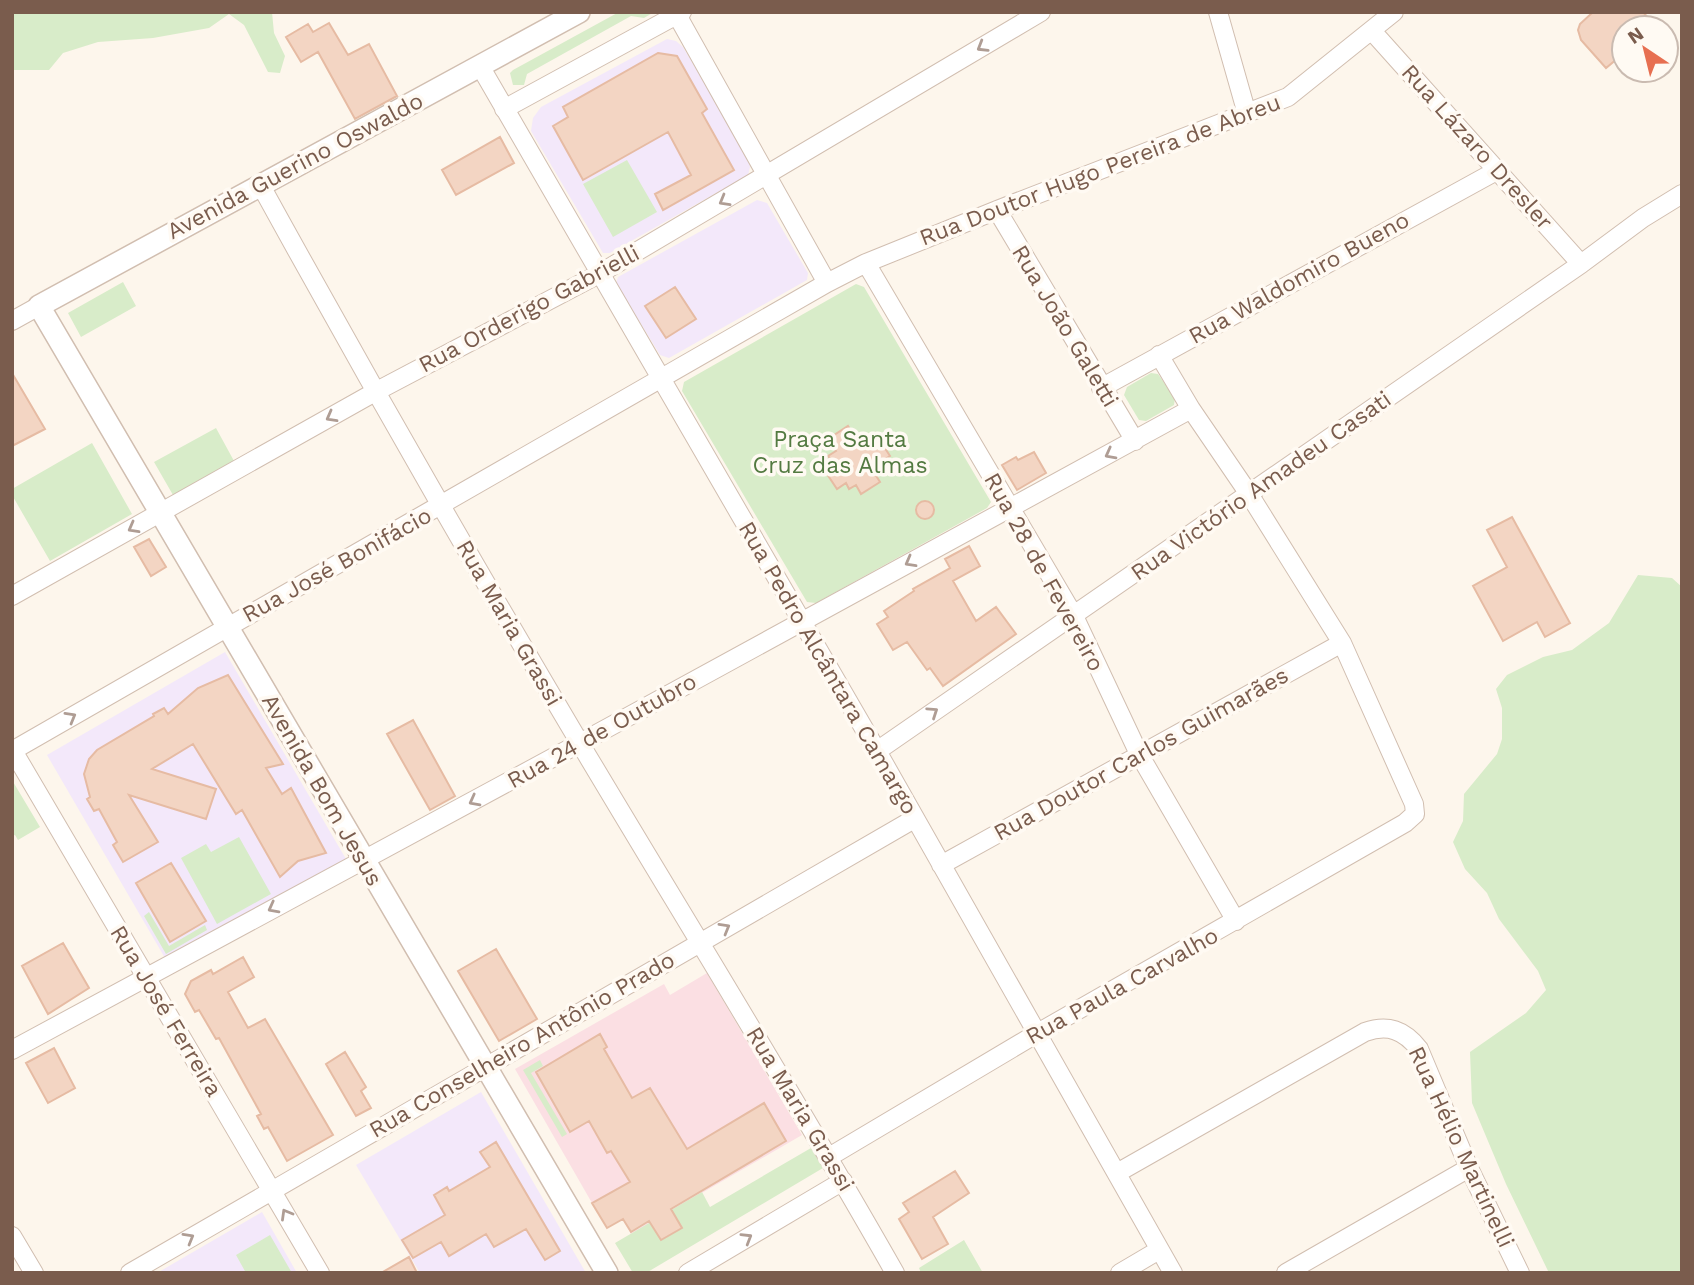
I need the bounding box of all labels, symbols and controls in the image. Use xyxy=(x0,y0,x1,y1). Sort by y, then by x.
north arrow xyxy=(1610,14,1680,84)
text: N xyxy=(1623,22,1648,49)
one-way arrow xyxy=(977,39,990,52)
street label: Rua Lázaro Dresler xyxy=(1396,59,1558,235)
street label: Avenida Guerino Oswaldo xyxy=(162,87,428,245)
street label: Rua Doutor Hugo Pereira de Abreu xyxy=(916,88,1284,252)
one-way arrow xyxy=(718,193,731,206)
street label: Rua Waldomiro Bueno xyxy=(1184,206,1414,350)
street label: Rua Orderigo Gabrielli xyxy=(414,239,644,379)
street label: Rua João Galetti xyxy=(1006,240,1124,412)
street label: Rua Victório Amadeu Casati xyxy=(1126,386,1396,586)
one-way arrow xyxy=(326,409,338,422)
park label: Praça Santa Cruz das Almas xyxy=(752,426,928,479)
one-way arrow xyxy=(1105,446,1117,459)
street label: Rua 28 de Fevereiro xyxy=(978,468,1110,676)
street label: Rua José Bonifácio xyxy=(238,502,436,628)
street label: Rua Pedro Alcântara Camargo xyxy=(733,517,923,819)
one-way arrow xyxy=(127,520,140,533)
street label: Rua Maria Grassi xyxy=(451,535,567,711)
one-way arrow xyxy=(905,554,917,567)
street label: Rua Doutor Carlos Guimarães xyxy=(989,662,1293,846)
street label: Rua 24 de Outubro xyxy=(503,668,701,794)
street label: Avenida Bom Jesus xyxy=(256,689,388,891)
one-way arrow xyxy=(925,708,938,720)
one-way arrow xyxy=(64,712,77,725)
one-way arrow xyxy=(469,792,481,806)
one-way arrow xyxy=(268,900,280,913)
street label: Rua José Ferreira xyxy=(104,921,228,1101)
street label: Rua Paula Carvalho xyxy=(1021,922,1223,1050)
one-way arrow xyxy=(718,923,731,936)
street label: Rua Conselheiro Antônio Prado xyxy=(364,946,680,1144)
street label: Rua Maria Grassi xyxy=(740,1022,860,1196)
street label: Rua Hélio Martinelli xyxy=(1402,1042,1520,1252)
one-way arrow xyxy=(281,1208,294,1221)
one-way arrow xyxy=(739,1233,752,1246)
one-way arrow xyxy=(182,1234,195,1247)

